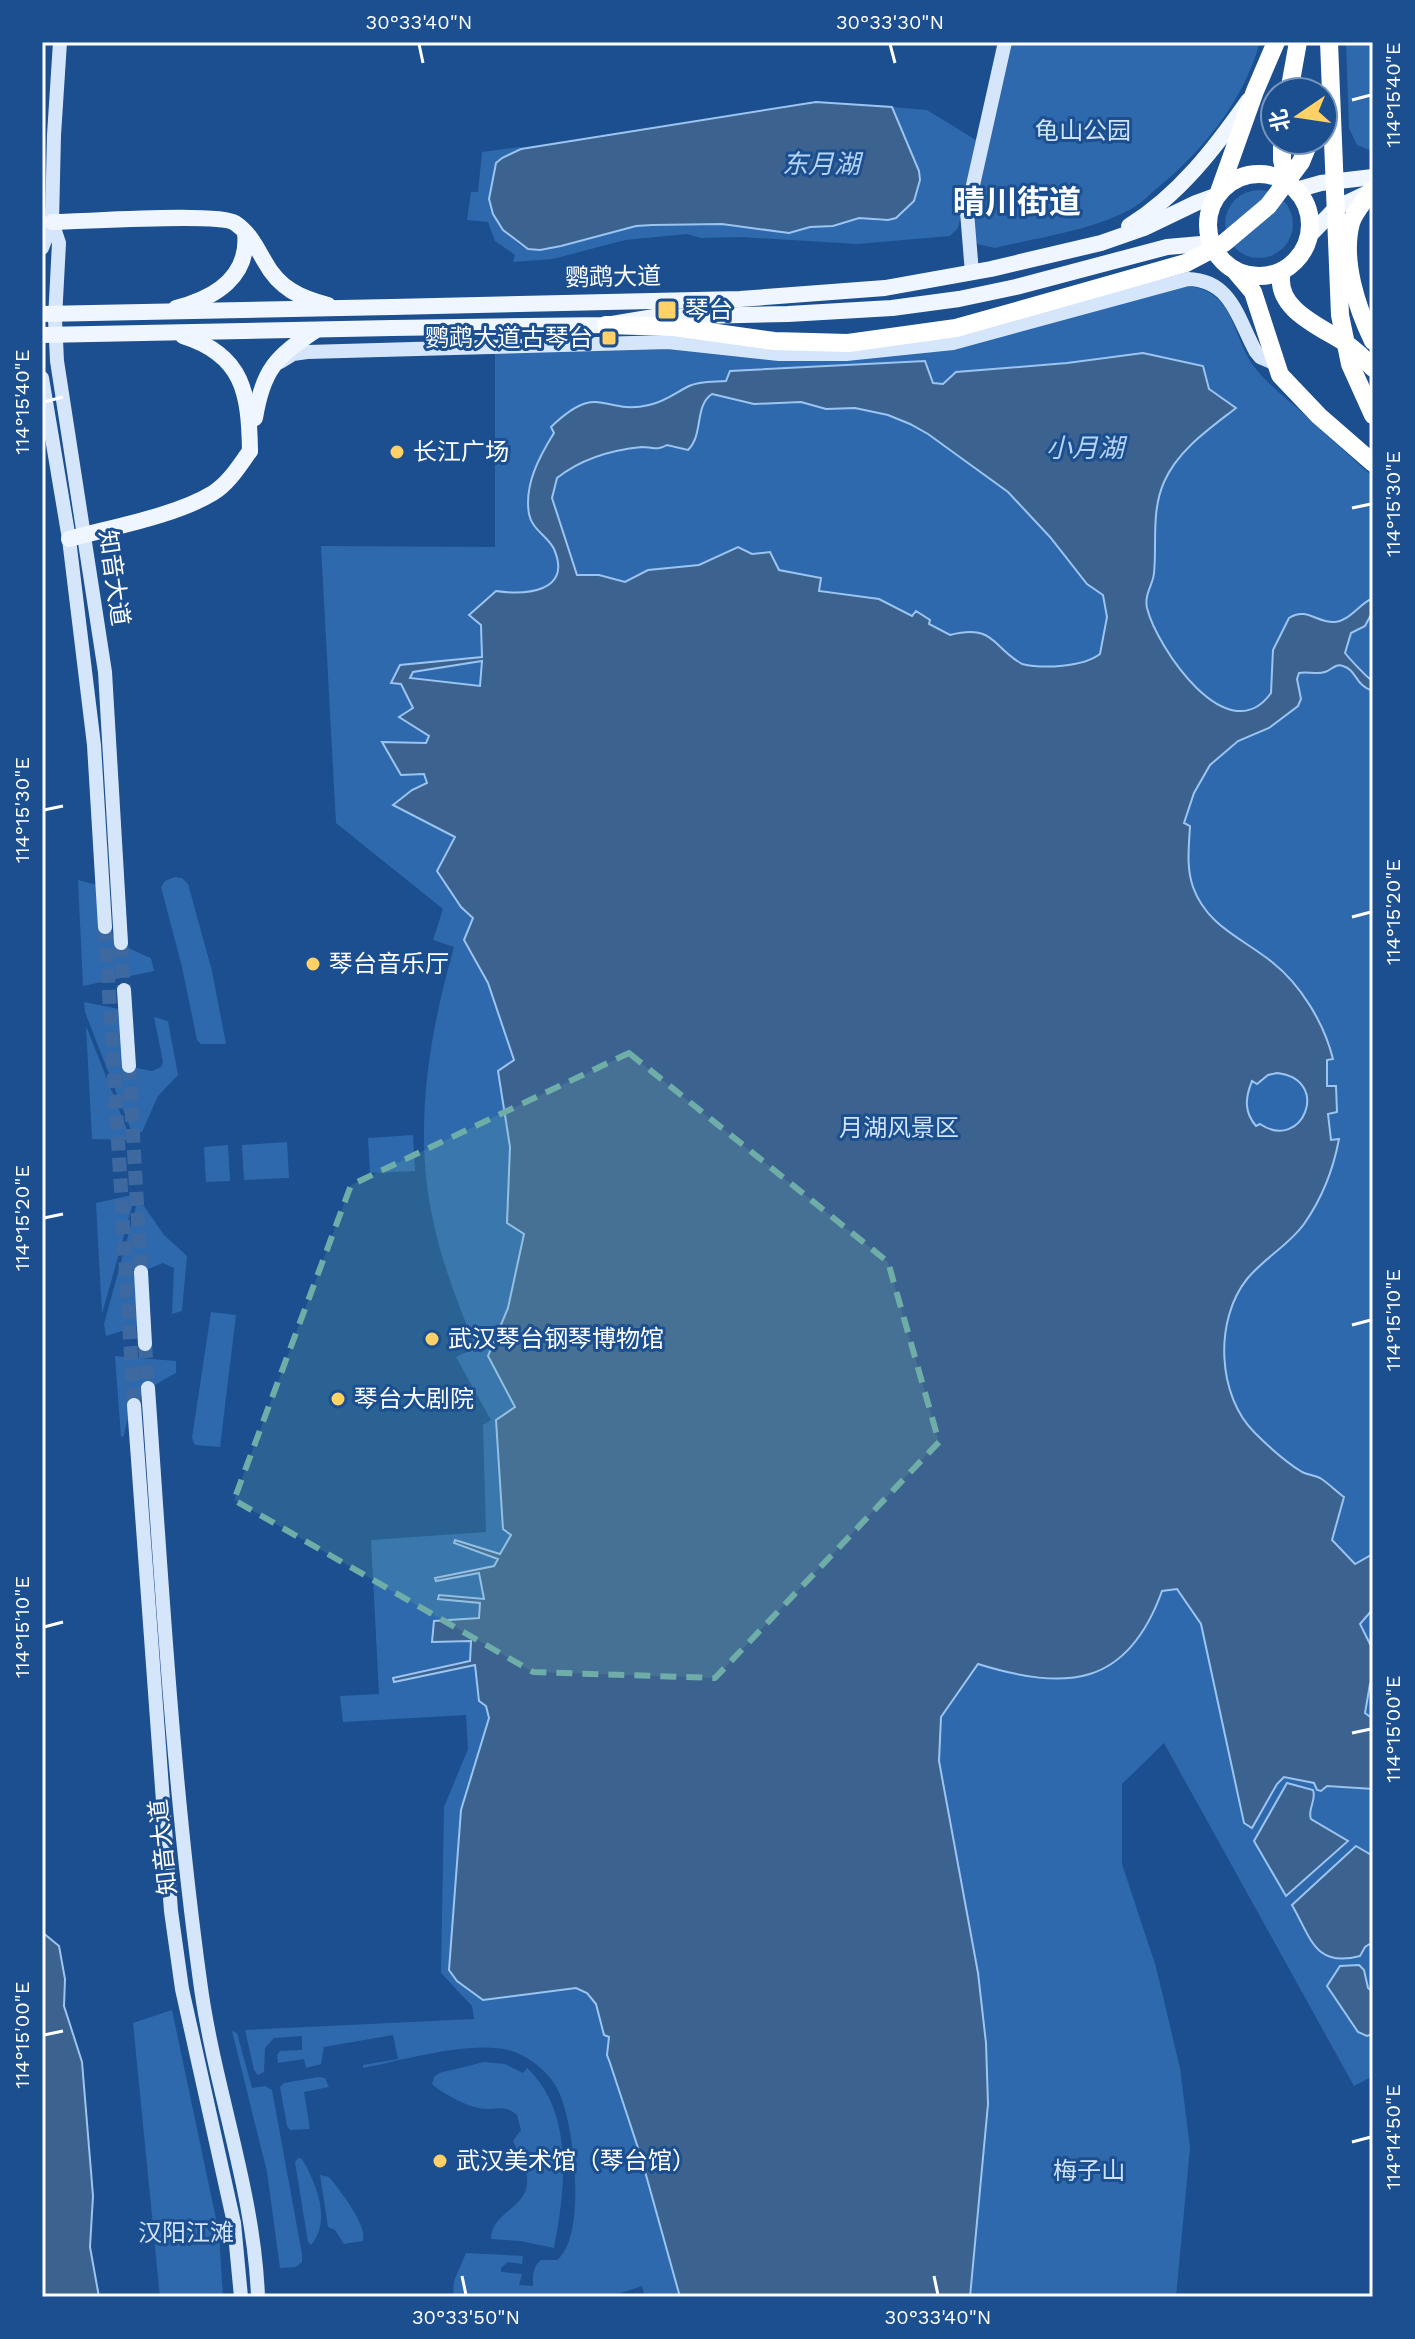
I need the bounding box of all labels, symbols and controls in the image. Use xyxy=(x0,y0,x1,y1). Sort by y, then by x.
text: 30°33'40"N xyxy=(366,10,472,34)
text: 30°33'30"N xyxy=(836,10,944,34)
text: 114°15'40"E xyxy=(1381,43,1405,147)
north arrow xyxy=(1259,76,1339,156)
text: 北 xyxy=(1265,107,1295,134)
park label: 龟山公园 xyxy=(1035,117,1131,145)
water label: 东月湖 xyxy=(782,149,864,179)
district label: 晴川街道 xyxy=(953,183,1081,221)
street label: 鹦鹉大道 xyxy=(565,262,661,292)
place label: 琴台 xyxy=(685,296,733,324)
marker: 琴台 xyxy=(656,299,678,321)
place label: 鹦鹉大道古琴台 xyxy=(425,324,593,352)
marker: 鹦鹉大道古琴台 xyxy=(600,329,618,347)
text: 114°15'40"E xyxy=(10,350,34,454)
water label: 小月湖 xyxy=(1046,433,1128,463)
place label: 长江广场 xyxy=(413,438,509,466)
marker: 长江广场 xyxy=(388,443,406,461)
text: 114°15'30"E xyxy=(1381,451,1405,557)
street label: 知音大道 xyxy=(93,529,135,627)
text: 114°15'30"E xyxy=(10,757,34,863)
text: 114°15'20"E xyxy=(1381,859,1405,965)
place label: 琴台音乐厅 xyxy=(329,950,449,978)
marker: 琴台音乐厅 xyxy=(304,955,322,973)
park label: 月湖风景区 xyxy=(839,1114,959,1142)
text: 114°15'20"E xyxy=(10,1165,34,1271)
text: 114°15'10"E xyxy=(1381,1269,1405,1371)
place label: 武汉琴台钢琴博物馆 xyxy=(448,1325,664,1353)
marker: 武汉琴台钢琴博物馆 xyxy=(423,1330,441,1348)
place label: 琴台大剧院 xyxy=(354,1385,474,1413)
marker: 琴台大剧院 xyxy=(329,1390,347,1408)
text: 114°15'10"E xyxy=(10,1576,34,1678)
text: 114°15'00"E xyxy=(1381,1676,1405,1782)
street label: 知音大道 xyxy=(144,1798,182,1896)
text: 114°15'00"E xyxy=(10,1982,34,2088)
text: 114°14'50"E xyxy=(1381,2084,1405,2190)
place label: 武汉美术馆（琴台馆） xyxy=(456,2147,696,2175)
marker: 武汉美术馆（琴台馆） xyxy=(431,2152,449,2170)
park label: 梅子山 xyxy=(1053,2157,1125,2185)
park label: 汉阳江滩 xyxy=(138,2219,234,2247)
text: 30°33'50"N xyxy=(412,2305,520,2329)
text: 30°33'40"N xyxy=(885,2305,991,2329)

